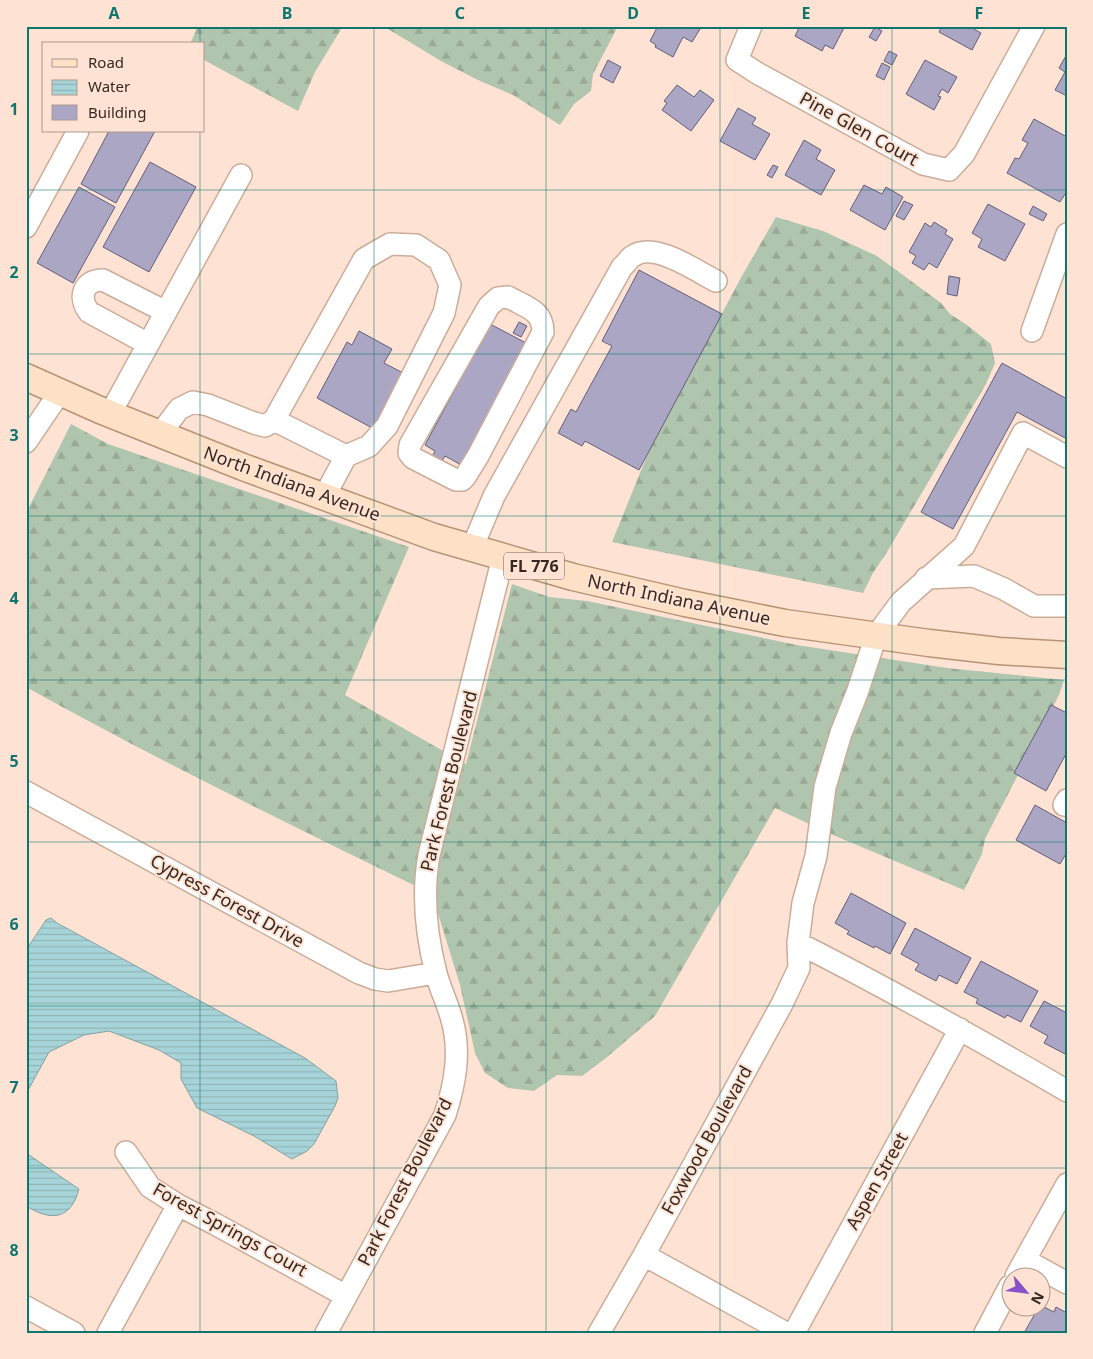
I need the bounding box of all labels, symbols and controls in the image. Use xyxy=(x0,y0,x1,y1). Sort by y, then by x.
text: A xyxy=(108,2,120,24)
text: B xyxy=(282,2,292,24)
text: C xyxy=(455,2,465,24)
text: D xyxy=(627,2,639,24)
text: E xyxy=(802,2,811,24)
text: F xyxy=(975,2,983,24)
legend xyxy=(42,42,205,132)
text: Road xyxy=(88,52,124,72)
text: Water xyxy=(88,76,130,96)
street label: Pine Glen Court xyxy=(796,86,924,171)
text: 1 xyxy=(9,98,19,120)
text: Building xyxy=(88,102,146,122)
text: 2 xyxy=(9,261,19,283)
text: 3 xyxy=(9,424,19,446)
street label: North Indiana Avenue xyxy=(201,440,384,526)
road number: FL 776 xyxy=(504,552,564,580)
street label: North Indiana Avenue xyxy=(586,568,773,630)
text: 4 xyxy=(9,587,19,609)
street label: Park Forest Boulevard xyxy=(414,688,482,874)
text: 5 xyxy=(9,750,19,772)
street label: Cypress Forest Drive xyxy=(146,848,309,952)
text: 6 xyxy=(9,913,19,935)
street label: Foxwood Boulevard xyxy=(655,1061,757,1218)
text: 7 xyxy=(9,1076,19,1098)
street label: Park Forest Boulevard xyxy=(351,1093,457,1270)
street label: Aspen Street xyxy=(840,1127,913,1233)
street label: Forest Springs Court xyxy=(149,1177,312,1282)
text: 8 xyxy=(9,1239,19,1261)
north arrow xyxy=(1000,1266,1050,1316)
text: N xyxy=(1027,1289,1049,1308)

